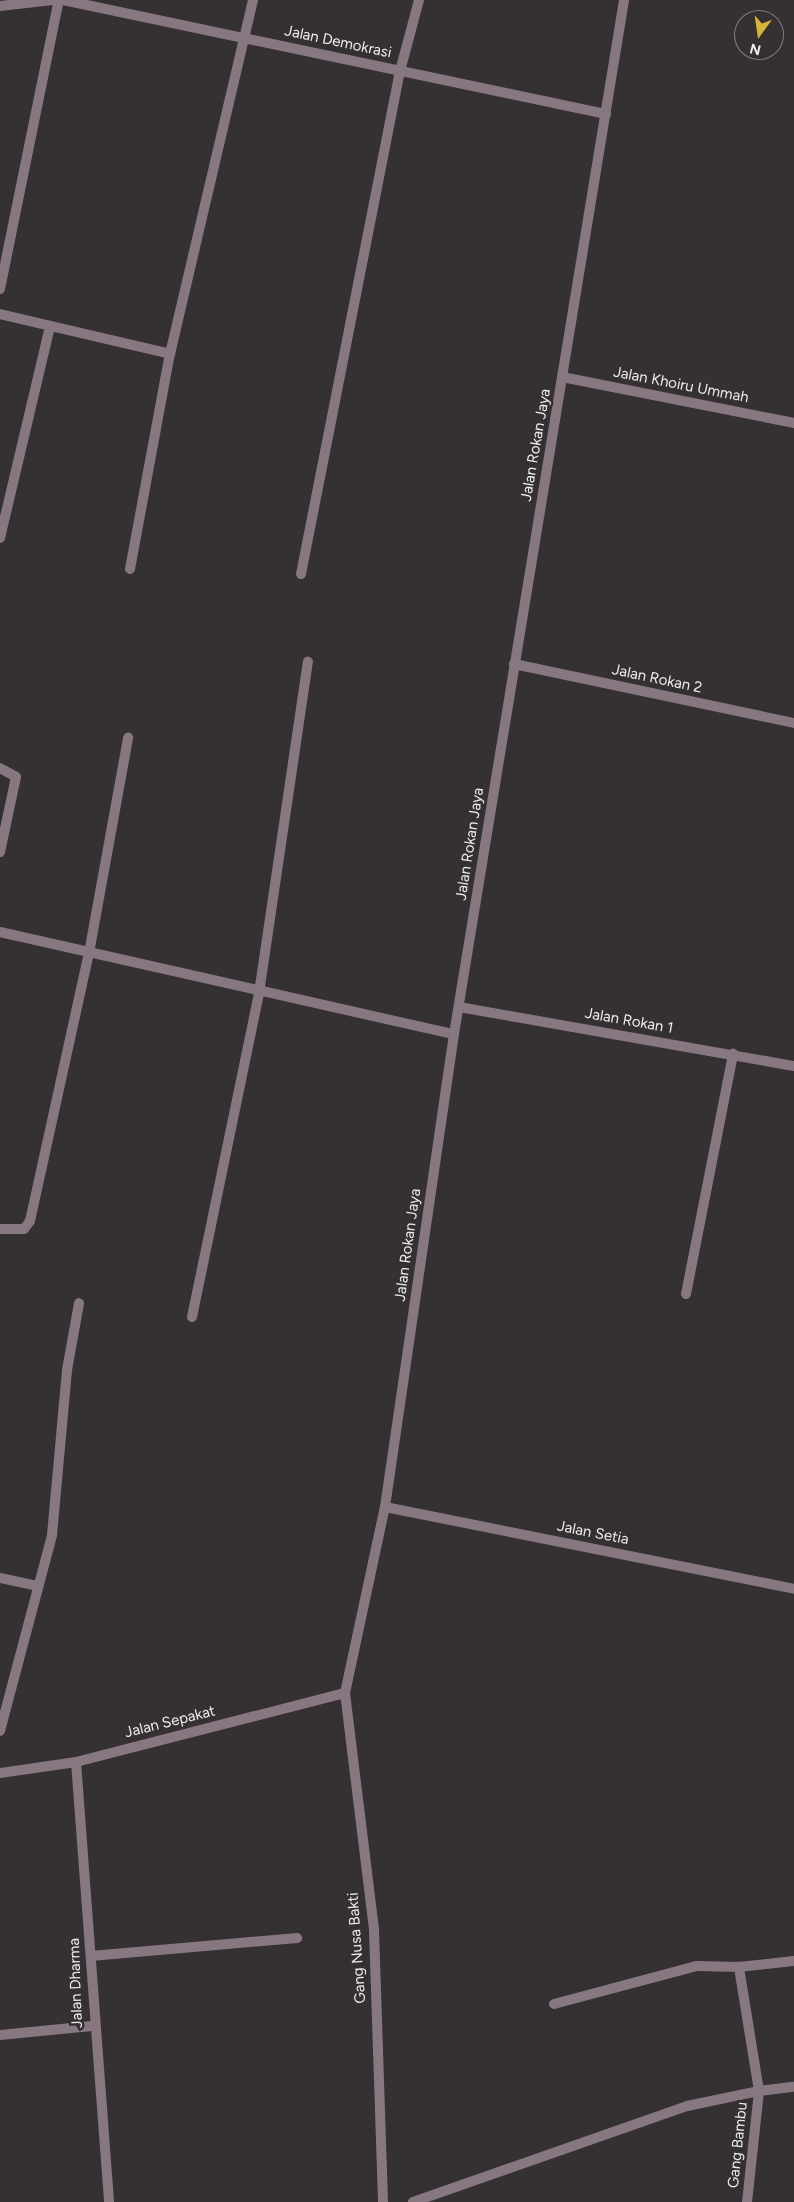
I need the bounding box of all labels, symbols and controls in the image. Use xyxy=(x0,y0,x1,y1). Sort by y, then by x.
north arrow xyxy=(734,10,784,60)
street label: Jalan Demokrasi xyxy=(283,22,393,62)
text: N xyxy=(748,40,763,59)
street label: Jalan Khoiru Ummah xyxy=(612,363,750,407)
street label: Jalan Rokan Jaya xyxy=(517,387,555,503)
street label: Jalan Rokan 2 xyxy=(610,661,704,697)
street label: Jalan Rokan Jaya xyxy=(452,786,488,902)
street label: Jalan Rokan 1 xyxy=(583,1004,675,1038)
street label: Jalan Rokan Jaya xyxy=(391,1187,425,1303)
street label: Jalan Setia xyxy=(556,1517,630,1549)
street label: Jalan Sepakat xyxy=(123,1702,217,1742)
street label: Gang Nusa Bakti xyxy=(344,1892,370,2004)
street label: Jalan Dharma xyxy=(65,1938,87,2028)
street label: Gang Bambu xyxy=(725,2101,751,2189)

